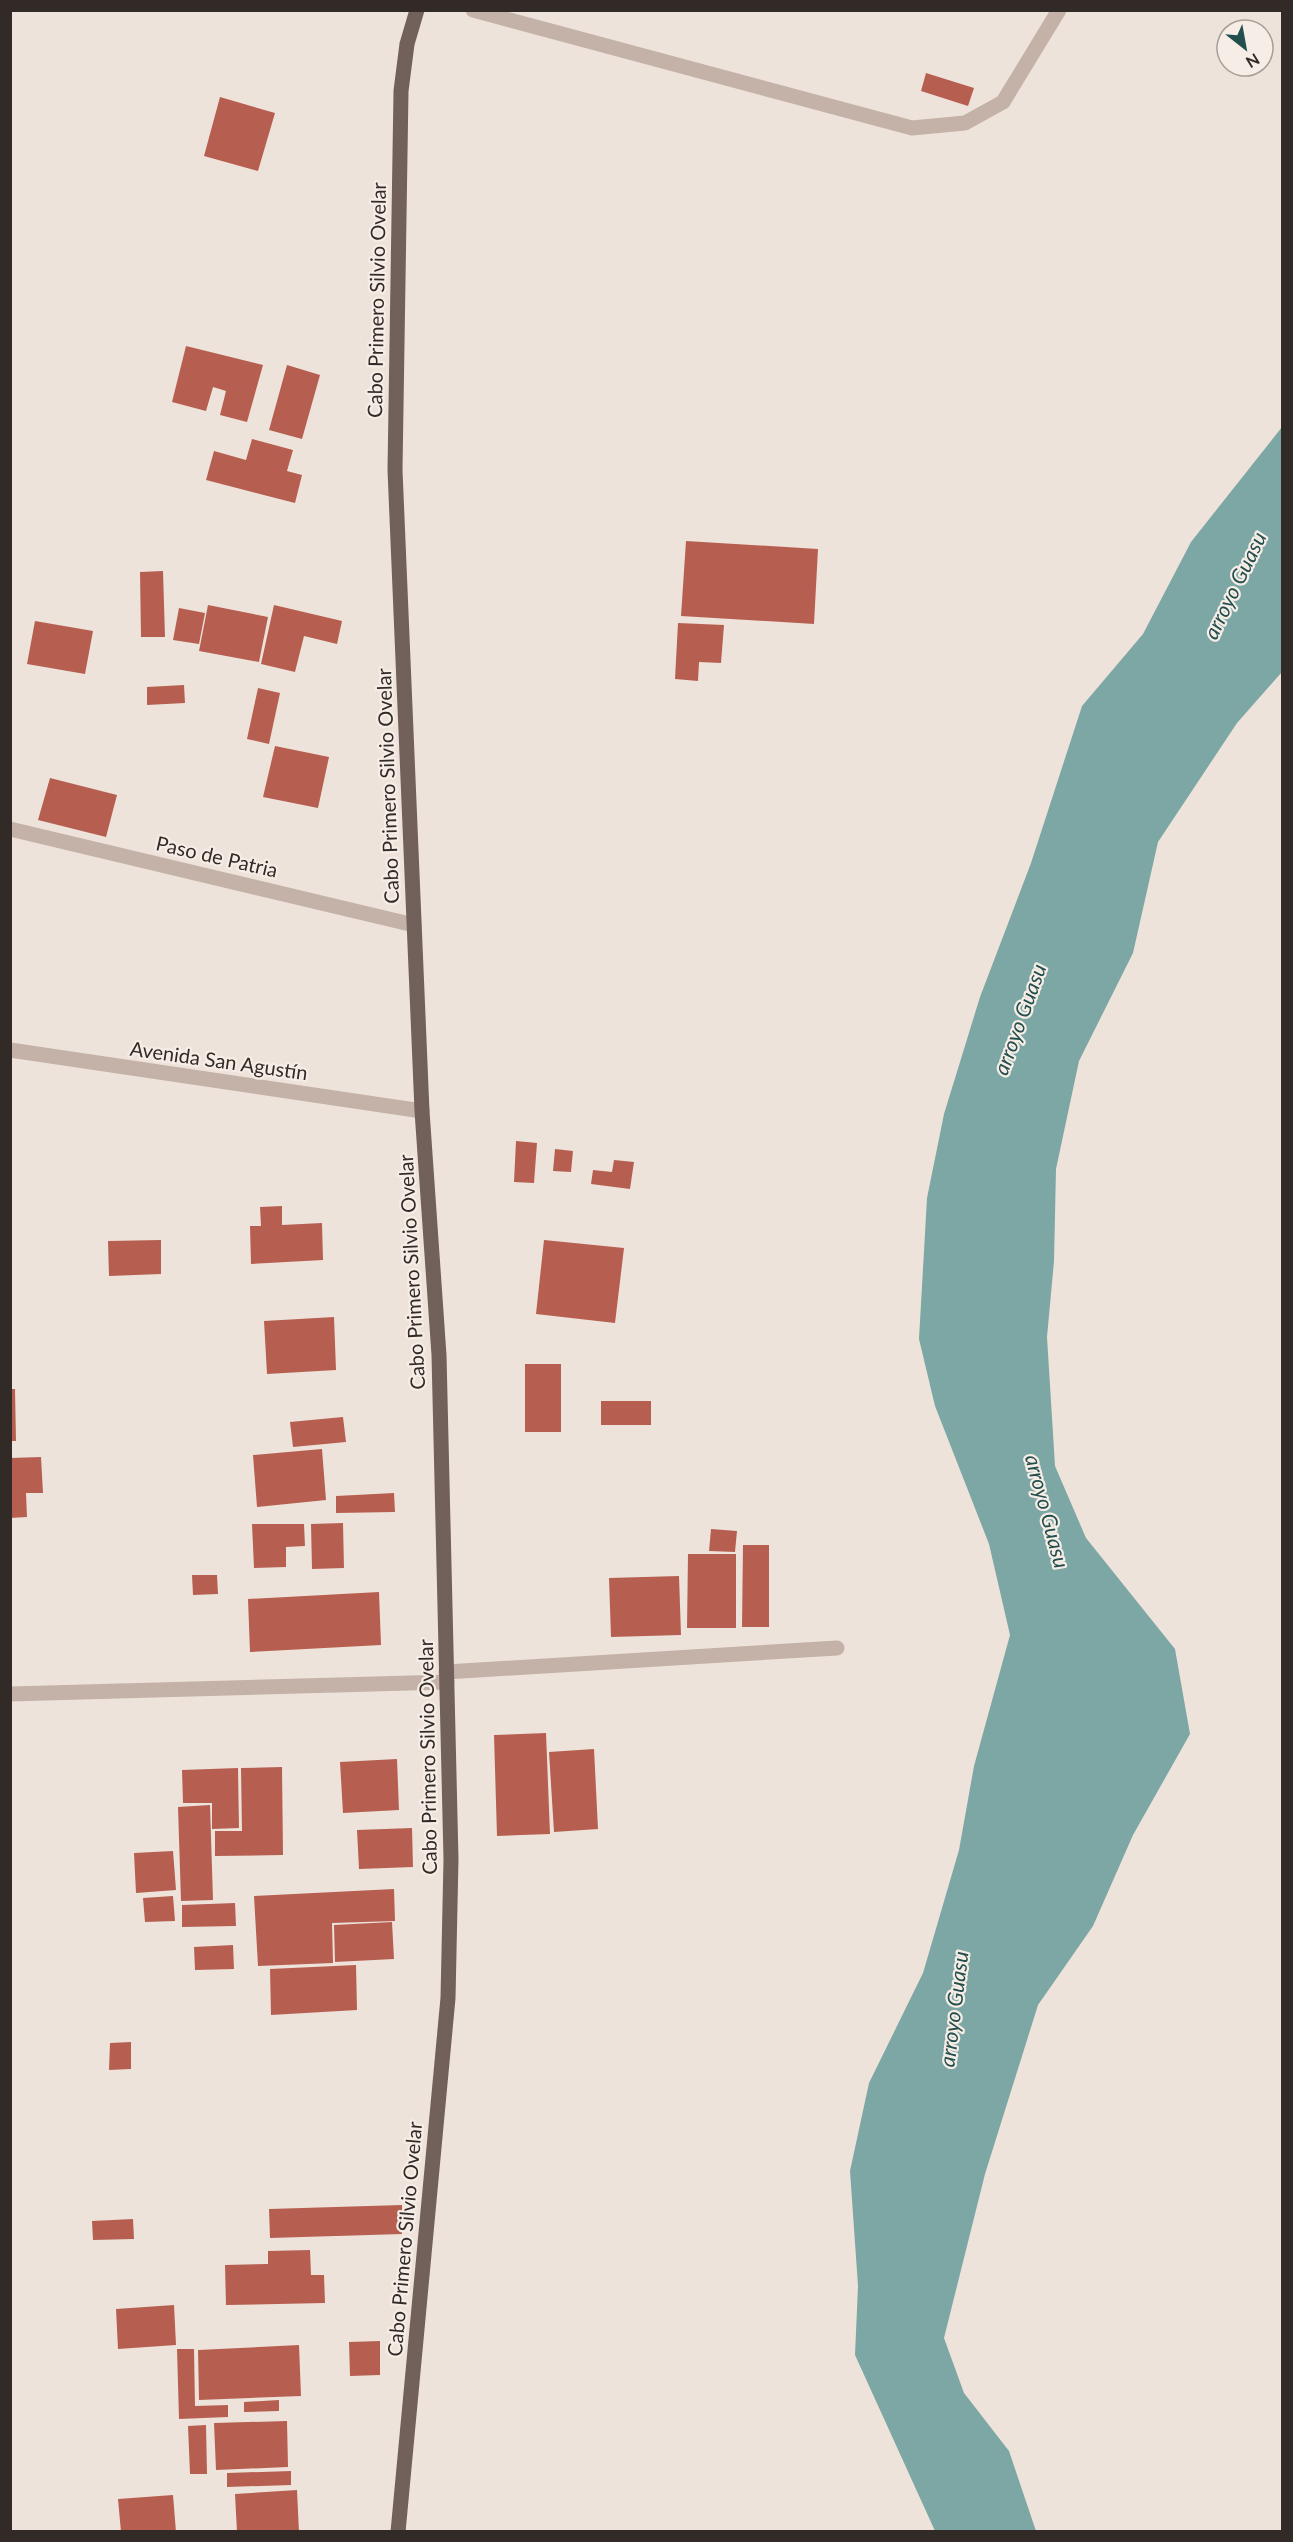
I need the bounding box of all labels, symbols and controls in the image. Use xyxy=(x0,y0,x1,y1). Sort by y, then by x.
north arrow xyxy=(1215,18,1275,78)
text: N xyxy=(1243,50,1263,73)
street label: Cabo Primero Silvio Ovelar xyxy=(362,181,390,418)
water label: arroyo Guasu xyxy=(1197,527,1271,643)
street label: Cabo Primero Silvio Ovelar xyxy=(371,667,403,904)
street label: Paso de Patria xyxy=(154,830,280,882)
water label: arroyo Guasu xyxy=(987,960,1051,1078)
street label: Avenida San Agustín xyxy=(129,1036,309,1084)
street label: Cabo Primero Silvio Ovelar xyxy=(393,1153,429,1390)
water label: arroyo Guasu xyxy=(1021,1452,1075,1570)
street label: Cabo Primero Silvio Ovelar xyxy=(413,1638,441,1875)
water label: arroyo Guasu xyxy=(934,1950,972,2068)
street label: Cabo Primero Silvio Ovelar xyxy=(382,2120,426,2357)

